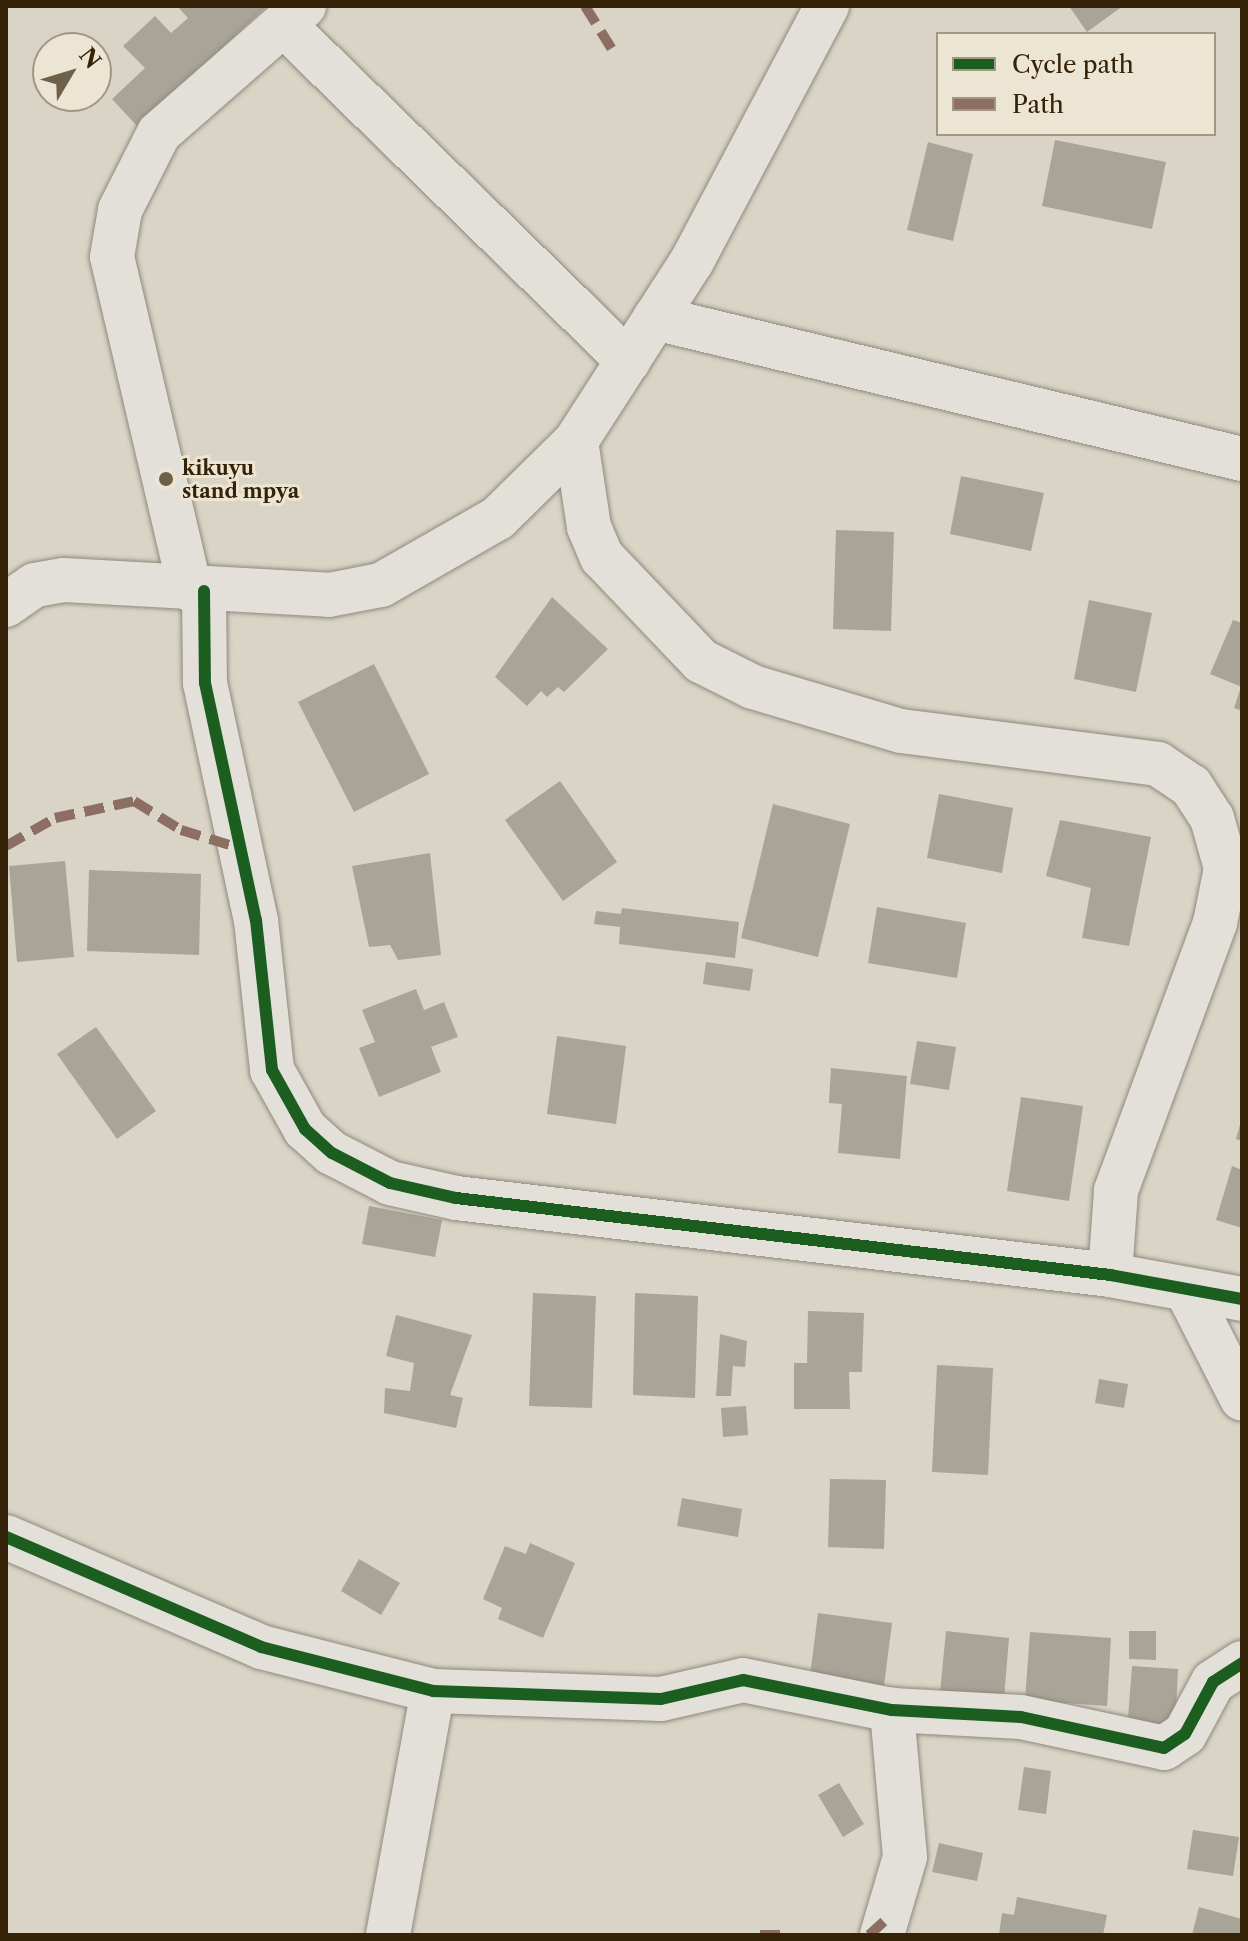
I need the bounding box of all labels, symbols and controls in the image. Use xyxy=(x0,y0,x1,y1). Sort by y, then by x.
north arrow xyxy=(32,32,112,112)
legend xyxy=(936,32,1216,136)
text: N xyxy=(73,42,106,74)
text: Cycle path xyxy=(1012,50,1134,79)
text: Path xyxy=(1012,90,1064,119)
place label: kikuyu stand mpya xyxy=(182,456,299,503)
marker: kikuyu stand mpya xyxy=(157,470,175,488)

